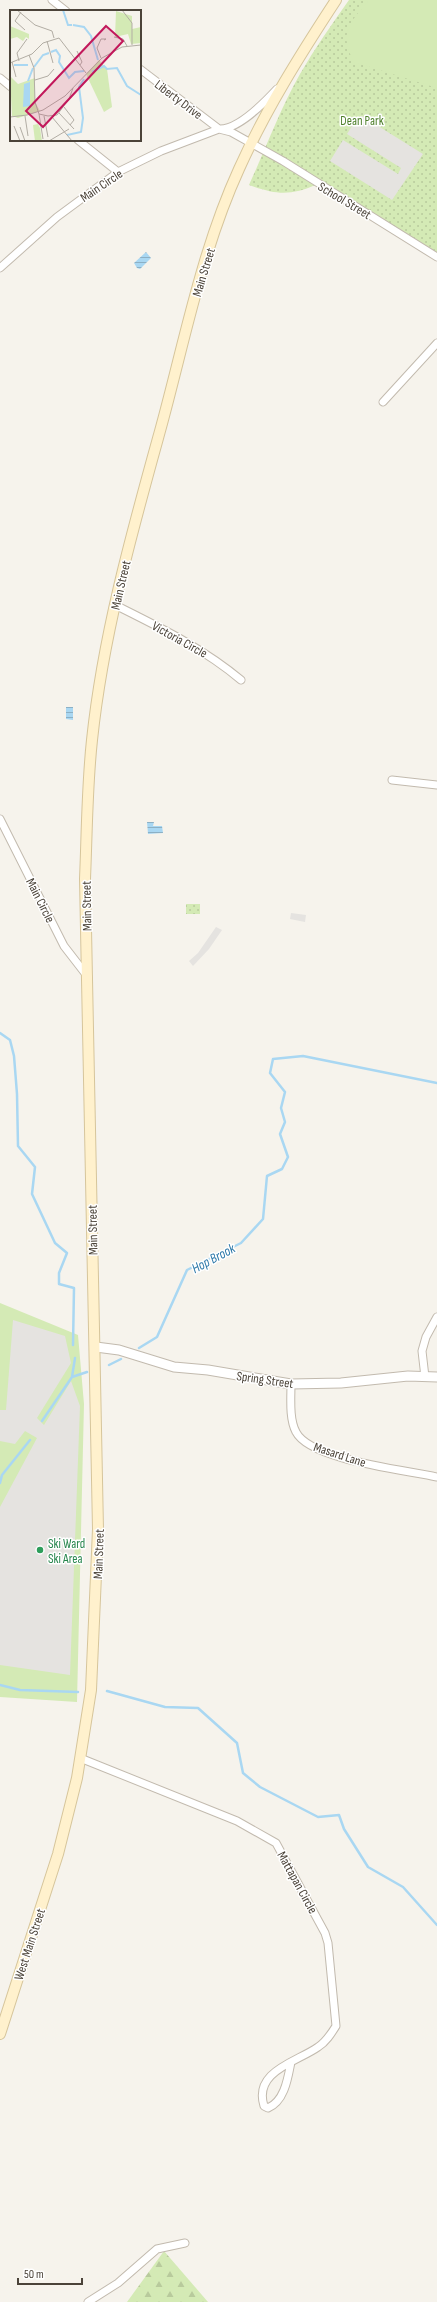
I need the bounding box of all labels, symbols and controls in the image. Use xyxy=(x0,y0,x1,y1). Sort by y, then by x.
inset map xyxy=(10,10,141,141)
street label: Liberty Drive xyxy=(151,77,205,123)
park label: Dean Park xyxy=(340,113,384,129)
street label: Main Circle xyxy=(77,166,126,206)
street label: School Street xyxy=(315,179,374,223)
street label: Main Street xyxy=(189,246,219,299)
street label: Main Street xyxy=(108,559,134,611)
street label: Victoria Circle xyxy=(149,618,210,662)
street label: Main Circle xyxy=(22,875,58,925)
street label: Main Street xyxy=(79,881,95,931)
street label: Main Street xyxy=(85,1205,101,1255)
water label: Hop Brook xyxy=(189,1240,239,1277)
street label: Spring Street xyxy=(235,1368,294,1392)
street label: Masard Lane xyxy=(312,1439,368,1471)
street label: Main Street xyxy=(90,1529,108,1579)
place label: Ski Ward Ski Area xyxy=(48,1536,85,1567)
marker: Ski Ward Ski Area xyxy=(35,1545,45,1555)
street label: Mattapan Circle xyxy=(273,1849,321,1916)
street label: West Main Street xyxy=(11,1906,49,1982)
scale bar xyxy=(18,2260,82,2286)
text: 50 m xyxy=(24,2267,44,2282)

